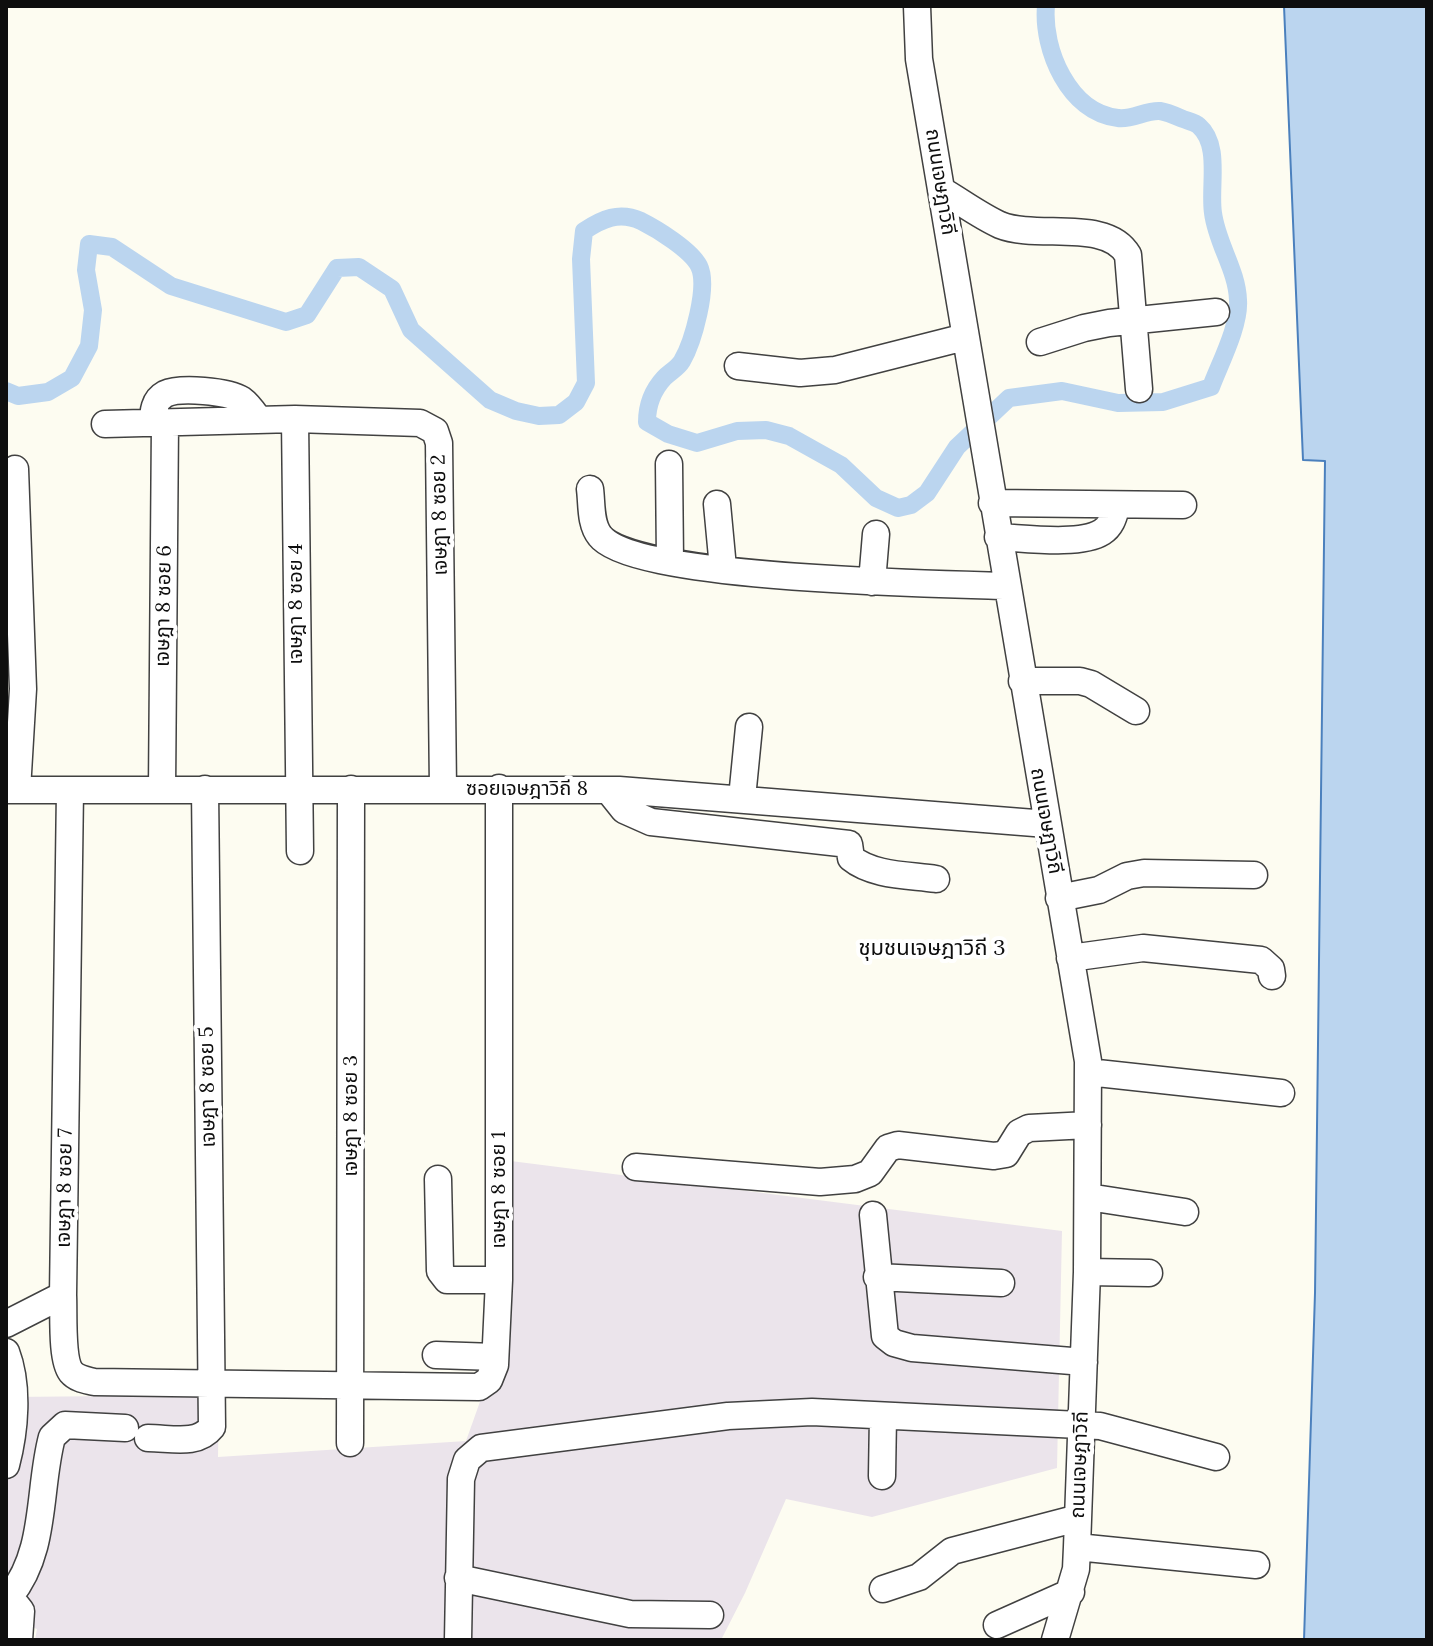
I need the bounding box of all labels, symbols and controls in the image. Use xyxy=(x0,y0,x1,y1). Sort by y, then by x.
street label: ถนนเจษฎาวิถี xyxy=(920,127,960,237)
street label: เจษฎา 8 ซอย 2 xyxy=(427,454,453,576)
street label: เจษฎา 8 ซอย 4 xyxy=(284,543,308,665)
street label: เจษฎา 8 ซอย 6 xyxy=(151,545,177,667)
street label: ถนนเจษฎาวิถี xyxy=(1025,766,1067,876)
street label: ซอยเจษฎาวิถี 8 xyxy=(466,777,588,801)
district label: ชุมชนเจษฎาวิถี 3 xyxy=(858,936,1006,962)
street label: เจษฎา 8 ซอย 5 xyxy=(195,1026,221,1148)
street label: เจษฎา 8 ซอย 3 xyxy=(339,1055,363,1177)
street label: เจษฎา 8 ซอย 7 xyxy=(52,1128,78,1248)
street label: เจษฎา 8 ซอย 1 xyxy=(487,1131,511,1249)
street label: ถนนเจษฎาวิถี xyxy=(1066,1411,1094,1519)

